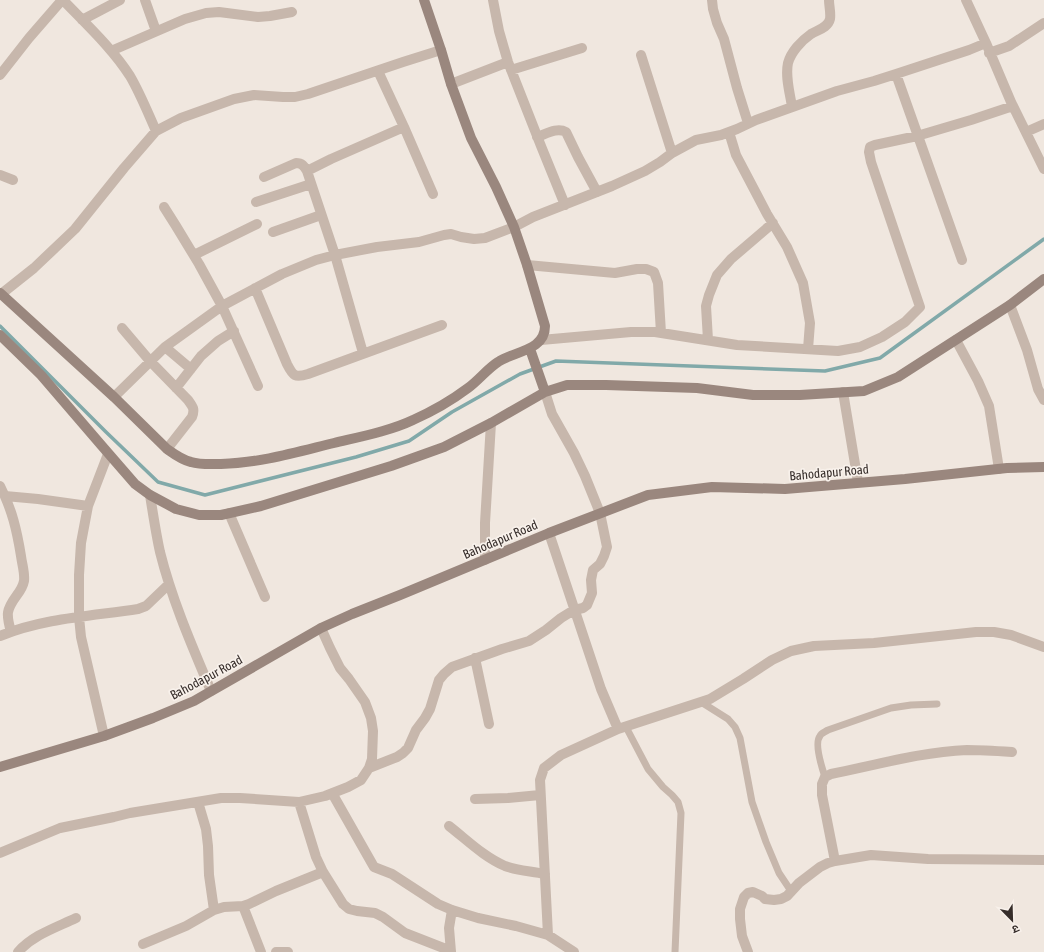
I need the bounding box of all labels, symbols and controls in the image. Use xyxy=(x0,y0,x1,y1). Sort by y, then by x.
street label: Bahodapur Road xyxy=(789,462,869,483)
street label: Bahodapur Road xyxy=(461,517,540,562)
street label: Bahodapur Road xyxy=(168,652,245,703)
north arrow xyxy=(992,900,1032,940)
text: उ xyxy=(1010,922,1021,936)

